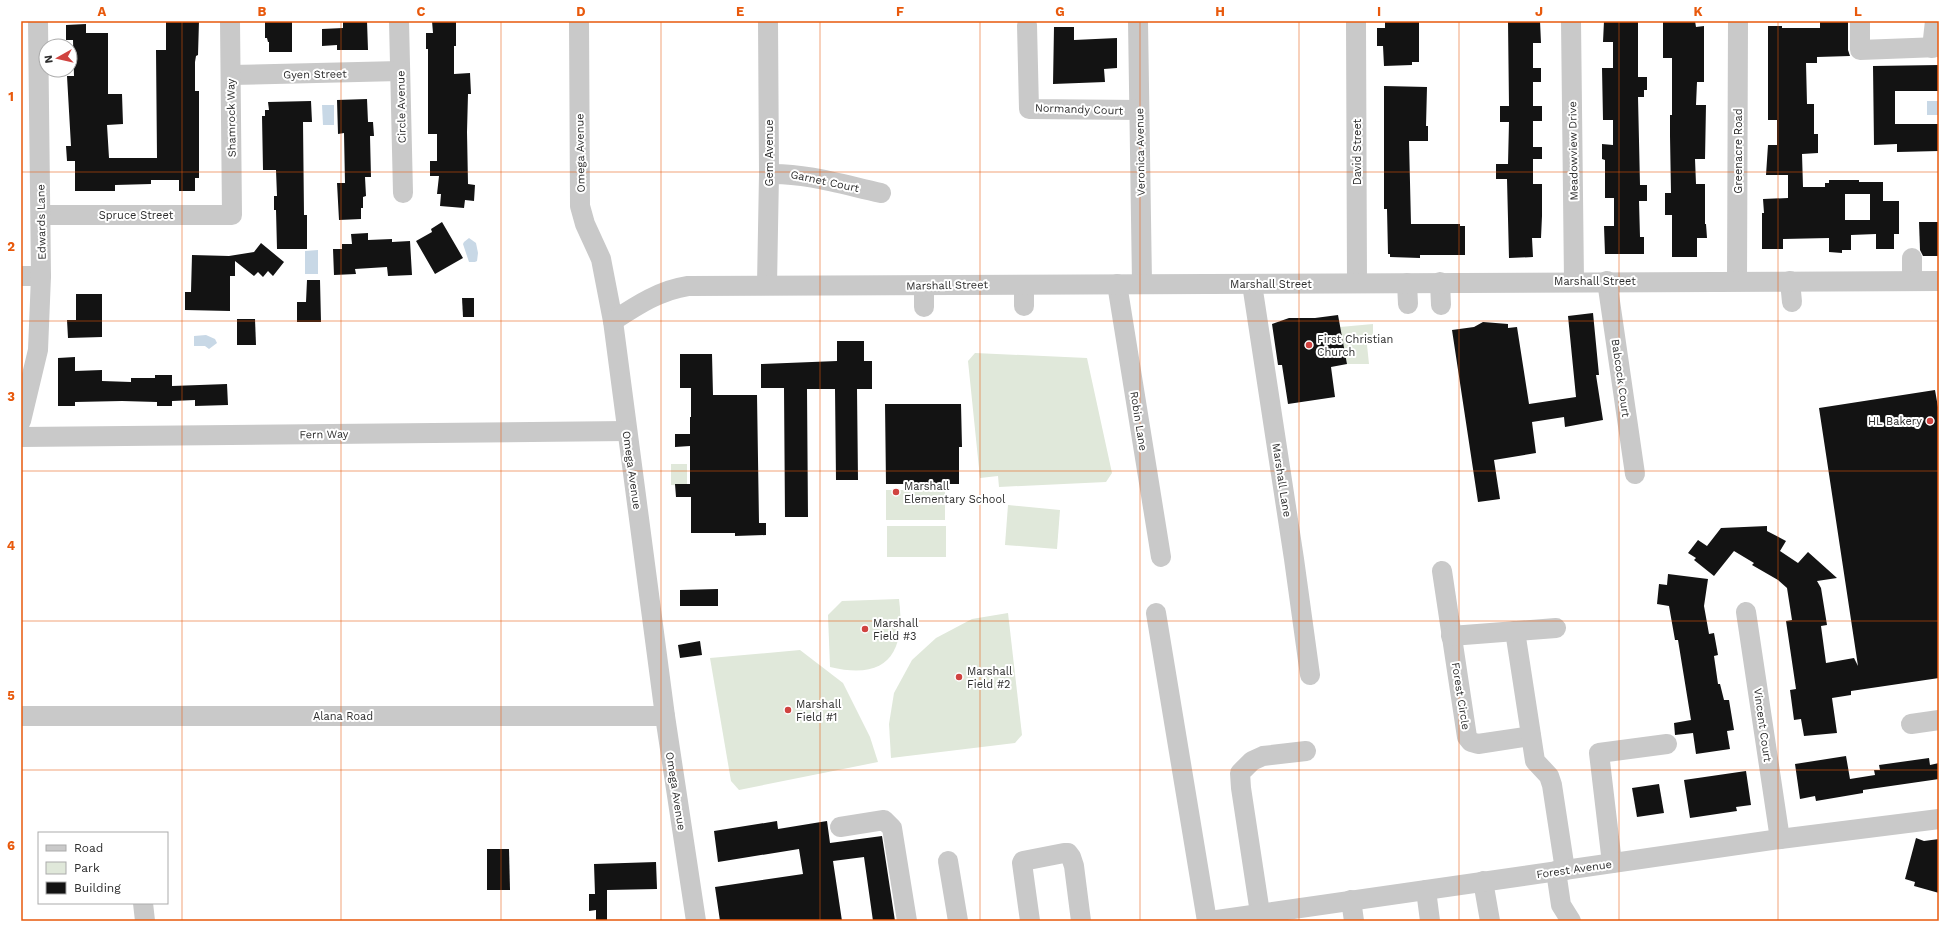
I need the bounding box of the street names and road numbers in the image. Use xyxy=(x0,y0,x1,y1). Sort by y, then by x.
street label: Gyen Street xyxy=(283,67,347,82)
street label: Circle Avenue xyxy=(394,70,409,144)
street label: Shamrock Way xyxy=(224,78,239,158)
street label: Normandy Court xyxy=(1035,101,1124,118)
street label: Meadowview Drive xyxy=(1566,101,1581,201)
street label: Veronica Avenue xyxy=(1133,108,1148,196)
street label: Greenacre Road xyxy=(1732,108,1745,194)
street label: Omega Avenue xyxy=(573,113,588,193)
street label: David Street xyxy=(1351,118,1364,185)
street label: Gem Avenue xyxy=(763,119,776,187)
street label: Garnet Court xyxy=(789,168,861,195)
street label: Edwards Lane xyxy=(34,184,49,260)
street label: Spruce Street xyxy=(99,209,174,222)
street label: Marshall Street xyxy=(1554,275,1636,288)
street label: Marshall Street xyxy=(906,278,988,293)
street label: Marshall Street xyxy=(1230,278,1312,291)
street label: Babcock Court xyxy=(1609,338,1632,418)
street label: Robin Lane xyxy=(1127,390,1150,452)
street label: Fern Way xyxy=(299,428,349,441)
street label: Omega Avenue xyxy=(620,430,643,510)
street label: Marshall Lane xyxy=(1269,442,1294,518)
street label: Forest Circle xyxy=(1449,661,1472,731)
street label: Vincent Court xyxy=(1751,687,1774,763)
street label: Alana Road xyxy=(313,710,373,723)
street label: Omega Avenue xyxy=(663,751,688,831)
street label: Forest Avenue xyxy=(1536,858,1613,881)

